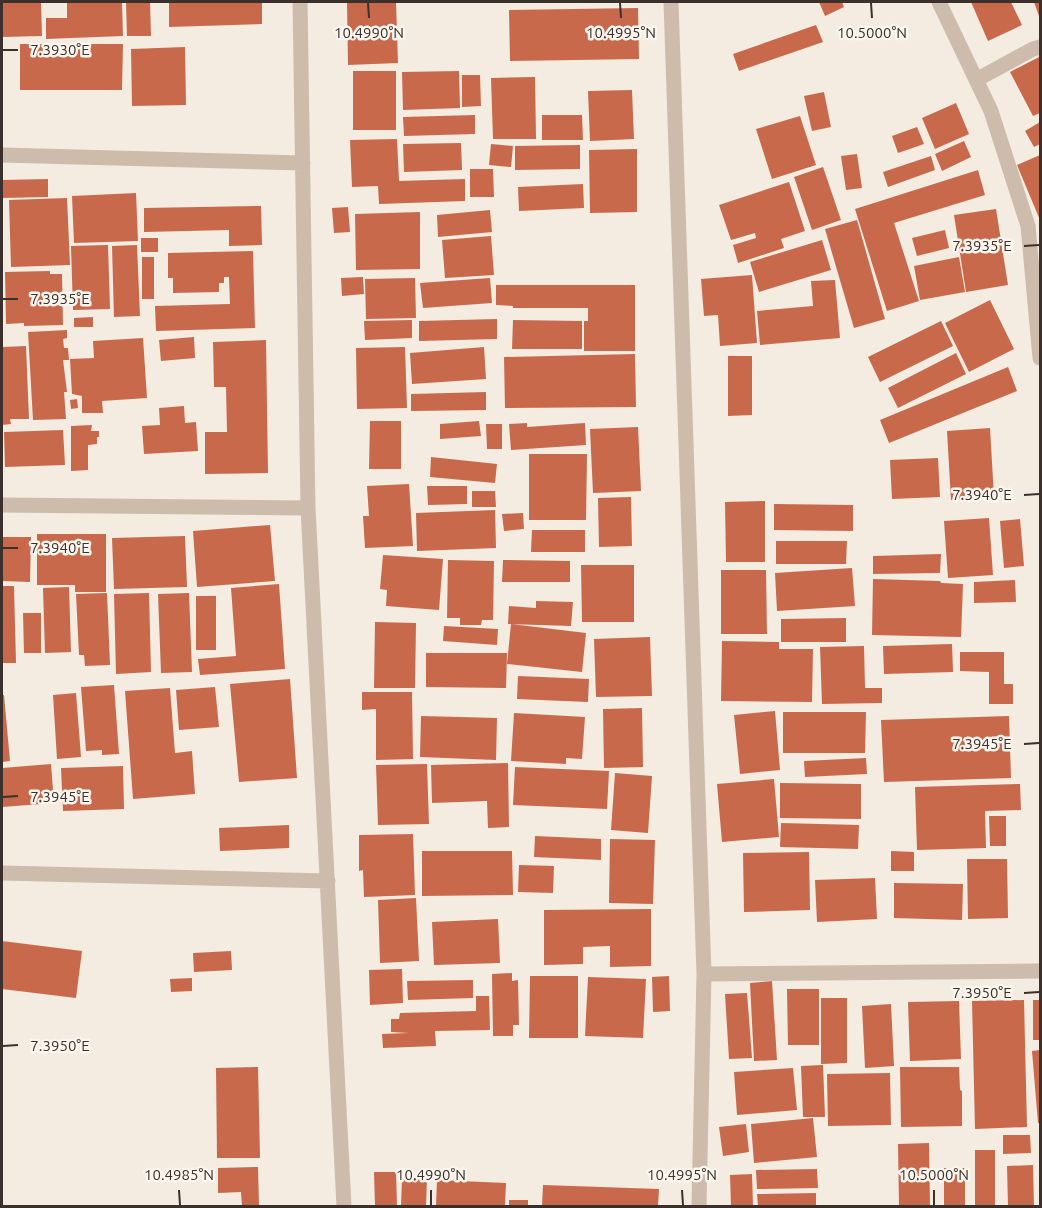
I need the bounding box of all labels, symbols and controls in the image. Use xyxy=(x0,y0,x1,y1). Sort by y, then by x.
text: 10.4990°N xyxy=(334,24,404,41)
text: 10.4995°N xyxy=(586,24,656,41)
text: 10.5000°N xyxy=(837,24,907,41)
text: 7.3930°E xyxy=(30,41,90,58)
text: 7.3935°E xyxy=(952,237,1012,254)
text: 7.3935°E xyxy=(30,290,90,307)
text: 7.3940°E xyxy=(952,486,1012,503)
text: 7.3940°E xyxy=(30,539,90,556)
text: 7.3945°E xyxy=(952,735,1012,752)
text: 7.3945°E xyxy=(30,788,90,805)
text: 7.3950°E xyxy=(952,984,1012,1001)
text: 7.3950°E xyxy=(30,1037,90,1054)
text: 10.4985°N xyxy=(144,1166,214,1183)
text: 10.4990°N xyxy=(396,1166,466,1183)
text: 10.4995°N xyxy=(647,1166,717,1183)
text: 10.5000°N xyxy=(899,1166,969,1183)

